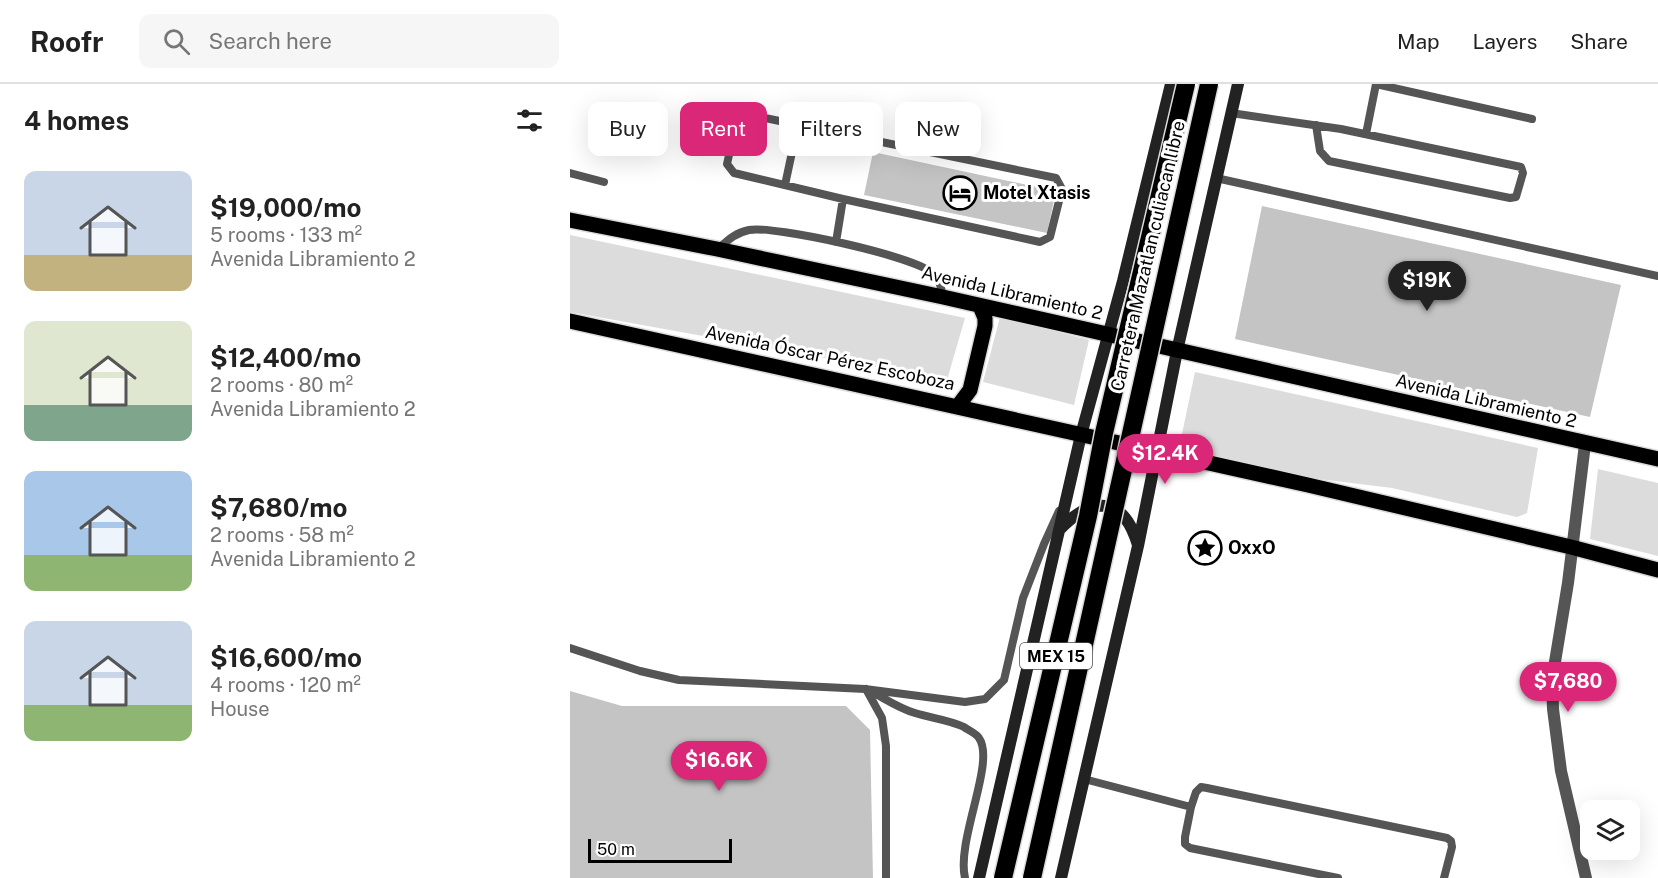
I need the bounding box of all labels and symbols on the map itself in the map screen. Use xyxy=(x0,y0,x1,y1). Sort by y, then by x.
street label: Carretera Mazatlan culiacan libre xyxy=(1106,119,1189,393)
hotel icon: Motel Xtasis xyxy=(942,175,978,211)
place label: Motel Xtasis xyxy=(983,182,1091,203)
street label: Avenida Libramiento 2 xyxy=(920,261,1105,324)
pin: $19K xyxy=(1391,261,1463,312)
street label: Avenida Óscar Pérez Escoboza xyxy=(703,320,957,394)
street label: Avenida Libramiento 2 xyxy=(1394,369,1579,432)
pin: $12.4K xyxy=(1116,434,1214,485)
place icon: OxxO xyxy=(1187,530,1223,566)
place label: OxxO xyxy=(1228,537,1276,558)
road number: MEX 15 xyxy=(1020,643,1092,669)
pin: $7,680 xyxy=(1519,662,1617,713)
pin: $16.6K xyxy=(670,741,768,792)
scale bar xyxy=(588,836,732,864)

